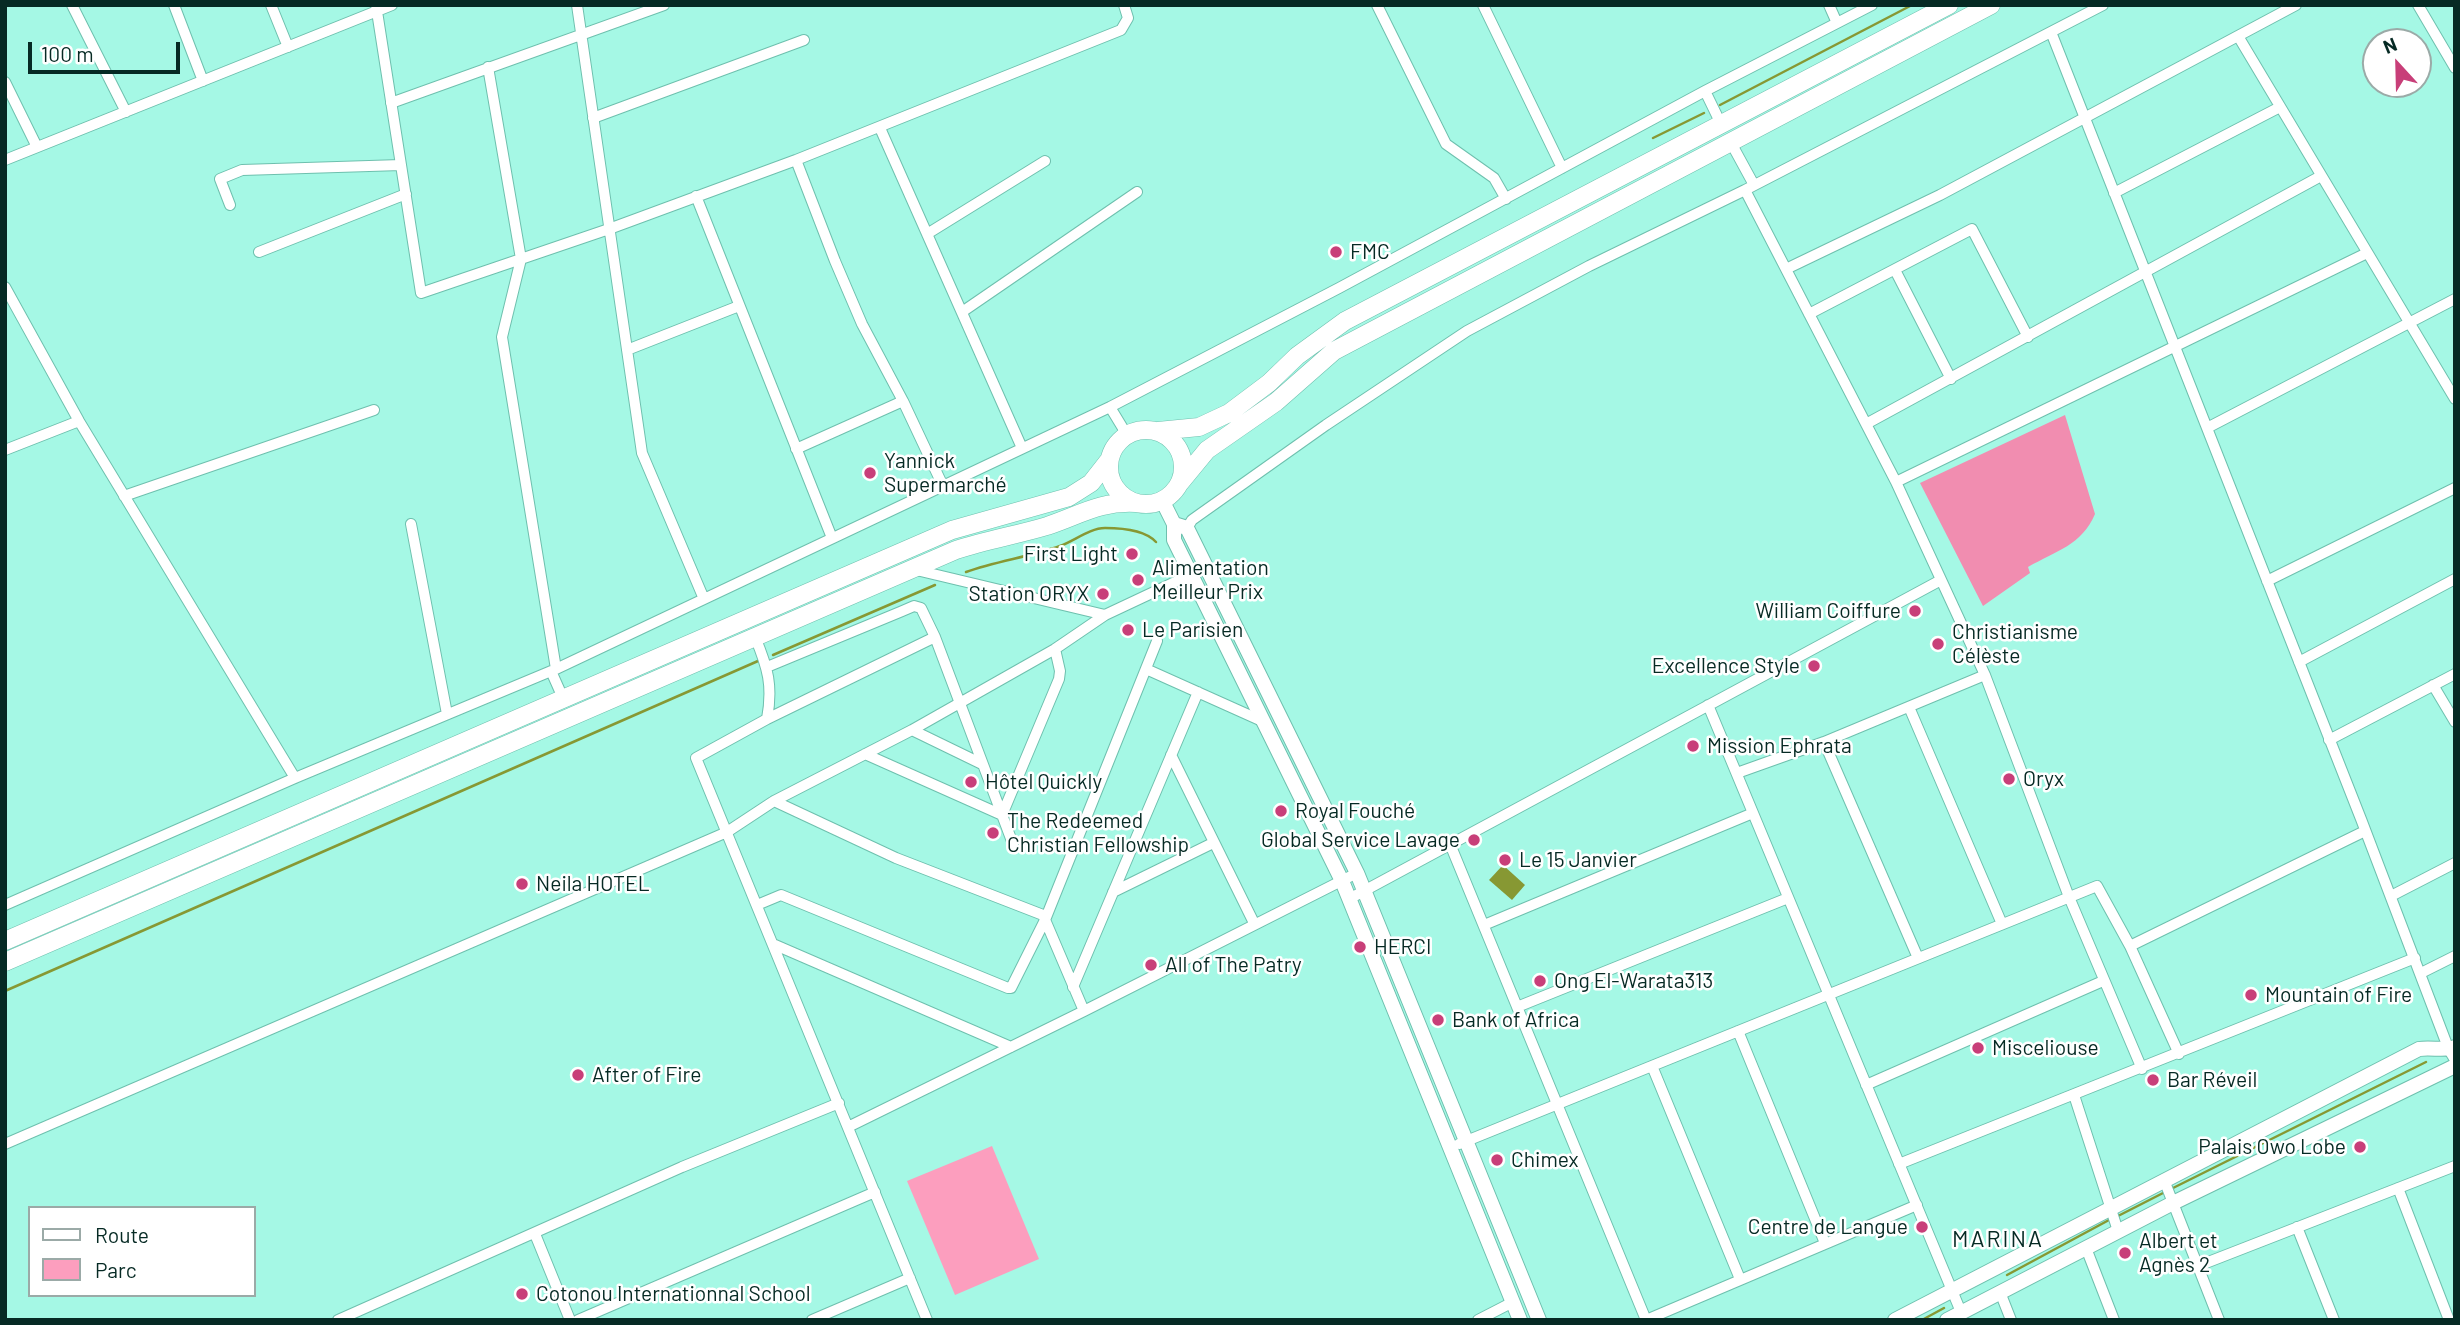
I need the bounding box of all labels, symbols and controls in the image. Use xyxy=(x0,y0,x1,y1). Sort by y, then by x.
scale bar xyxy=(32,28,184,72)
north arrow xyxy=(2362,28,2432,98)
text: N xyxy=(2380,32,2400,58)
text: 100 m xyxy=(41,41,94,66)
place label: FMC xyxy=(1350,239,1390,265)
marker: FMC xyxy=(1328,244,1344,260)
place label: Yannick Supermarché xyxy=(884,448,1007,498)
marker: Yannick Supermarché xyxy=(862,465,878,481)
place label: First Light xyxy=(1024,541,1118,567)
marker: First Light xyxy=(1124,546,1140,562)
place label: Alimentation Meilleur Prix xyxy=(1152,555,1269,605)
marker: Alimentation Meilleur Prix xyxy=(1130,572,1146,588)
place label: Station ORYX xyxy=(969,581,1089,607)
marker: Station ORYX xyxy=(1095,586,1111,602)
place label: William Coiffure xyxy=(1755,598,1901,624)
marker: William Coiffure xyxy=(1907,603,1923,619)
place label: Le Parisien xyxy=(1142,617,1243,643)
place label: Christianisme Célèste xyxy=(1952,619,2078,669)
marker: Le Parisien xyxy=(1120,622,1136,638)
marker: Christianisme Célèste xyxy=(1930,636,1946,652)
place label: Excellence Style xyxy=(1652,653,1800,679)
marker: Excellence Style xyxy=(1806,658,1822,674)
place label: Mission Ephrata xyxy=(1707,733,1852,759)
marker: Mission Ephrata xyxy=(1685,738,1701,754)
place label: Oryx xyxy=(2023,766,2064,792)
place label: Hôtel Quickly xyxy=(985,769,1102,795)
marker: Oryx xyxy=(2001,771,2017,787)
marker: Hôtel Quickly xyxy=(963,774,979,790)
place label: Royal Fouché xyxy=(1295,798,1415,824)
marker: Royal Fouché xyxy=(1273,803,1289,819)
place label: The Redeemed Christian Fellowship xyxy=(1007,808,1189,858)
marker: The Redeemed Christian Fellowship xyxy=(985,825,1001,841)
place label: Global Service Lavage xyxy=(1261,827,1460,853)
marker: Global Service Lavage xyxy=(1466,832,1482,848)
place label: Le 15 Janvier xyxy=(1519,847,1637,873)
marker: Le 15 Janvier xyxy=(1497,852,1513,868)
place label: Neila HOTEL xyxy=(536,871,650,897)
marker: Neila HOTEL xyxy=(514,876,530,892)
place label: HERCI xyxy=(1374,934,1431,960)
marker: HERCI xyxy=(1352,939,1368,955)
place label: All of The Patry xyxy=(1165,952,1302,978)
marker: All of The Patry xyxy=(1143,957,1159,973)
place label: Ong El-Warata313 xyxy=(1554,968,1713,994)
marker: Ong El-Warata313 xyxy=(1532,973,1548,989)
place label: Mountain of Fire xyxy=(2265,982,2412,1008)
marker: Mountain of Fire xyxy=(2243,987,2259,1003)
place label: Bank of Africa xyxy=(1452,1007,1579,1033)
marker: Bank of Africa xyxy=(1430,1012,1446,1028)
place label: Misceliouse xyxy=(1992,1035,2099,1061)
marker: Misceliouse xyxy=(1970,1040,1986,1056)
place label: After of Fire xyxy=(592,1062,701,1088)
marker: After of Fire xyxy=(570,1067,586,1083)
place label: Bar Réveil xyxy=(2167,1067,2257,1093)
marker: Bar Réveil xyxy=(2145,1072,2161,1088)
place label: Palais Owo Lobe xyxy=(2198,1134,2346,1160)
marker: Palais Owo Lobe xyxy=(2352,1139,2368,1155)
place label: Chimex xyxy=(1511,1147,1579,1173)
marker: Chimex xyxy=(1489,1152,1505,1168)
legend xyxy=(28,1206,256,1297)
place label: Centre de Langue xyxy=(1748,1214,1908,1240)
marker: Centre de Langue xyxy=(1914,1219,1930,1235)
text: Route xyxy=(95,1222,149,1247)
district label: MARINA xyxy=(1953,1225,2043,1253)
place label: Albert et Agnès 2 xyxy=(2139,1228,2218,1278)
marker: Albert et Agnès 2 xyxy=(2117,1245,2133,1261)
text: Parc xyxy=(95,1257,137,1282)
place label: Cotonou Internationnal School xyxy=(536,1281,811,1307)
marker: Cotonou Internationnal School xyxy=(514,1286,530,1302)

